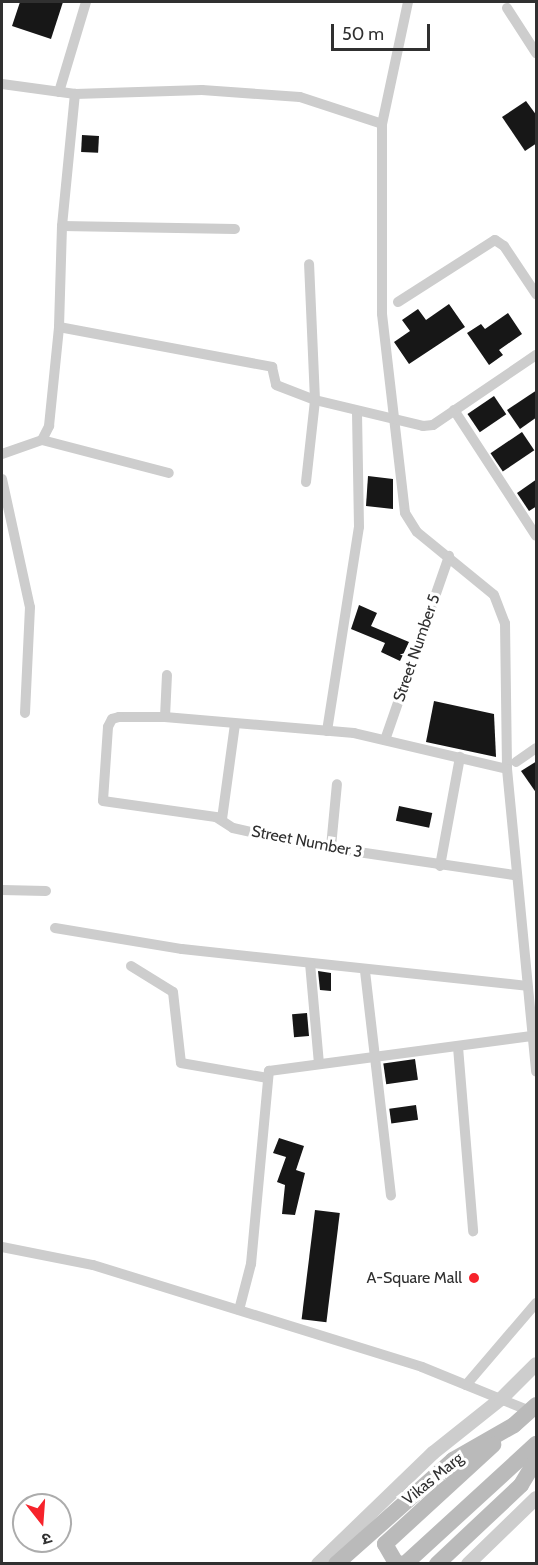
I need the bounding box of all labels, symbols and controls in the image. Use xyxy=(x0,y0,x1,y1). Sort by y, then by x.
scale bar xyxy=(334,12,433,50)
text: 50 m xyxy=(342,23,384,45)
street label: Street Number 5 xyxy=(390,592,444,704)
street label: Street Number 3 xyxy=(250,822,364,862)
place label: A-Square Mall xyxy=(366,1268,462,1288)
marker: A-Square Mall xyxy=(467,1271,481,1285)
street label: Vikas Marg xyxy=(399,1449,467,1509)
north arrow xyxy=(12,1493,72,1553)
text: उ xyxy=(40,1528,54,1549)

